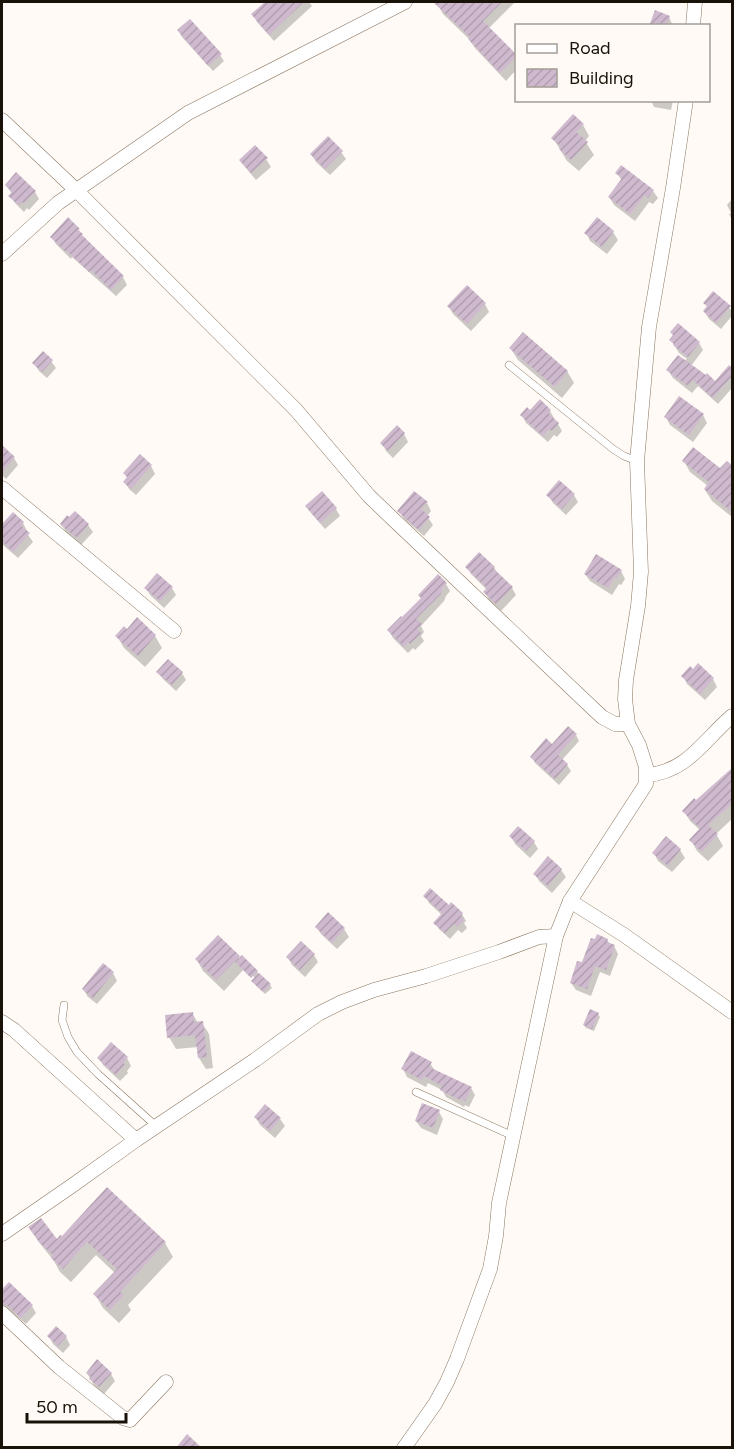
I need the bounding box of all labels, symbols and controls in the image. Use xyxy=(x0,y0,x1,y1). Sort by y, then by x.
legend xyxy=(515,24,710,102)
text: Road xyxy=(569,37,610,59)
text: Building xyxy=(569,67,634,89)
scale bar xyxy=(27,1386,126,1424)
text: 50 m xyxy=(36,1396,78,1418)

